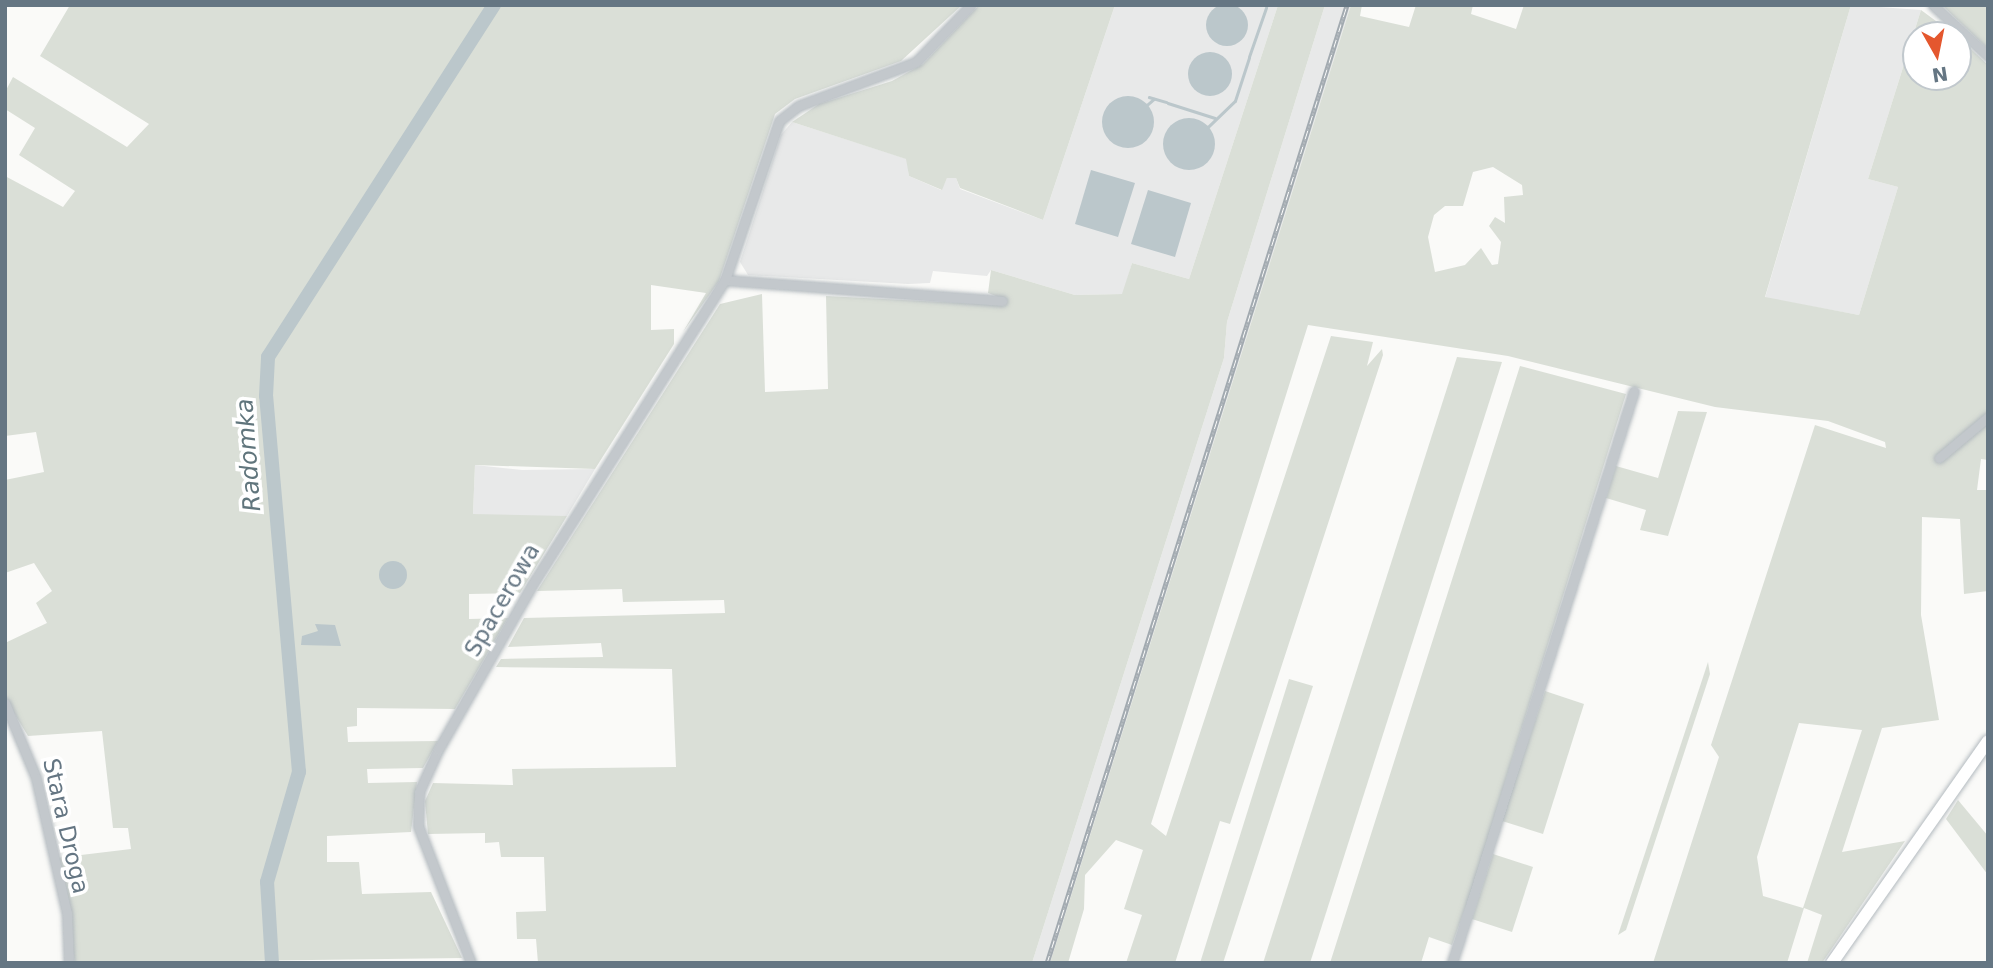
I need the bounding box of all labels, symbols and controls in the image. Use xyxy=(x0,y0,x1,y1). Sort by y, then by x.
north arrow xyxy=(1902,21,1972,91)
text: N xyxy=(1930,63,1950,87)
water label: Radomka xyxy=(231,397,267,513)
street label: Spacerowa xyxy=(459,539,545,661)
street label: Stara Droga xyxy=(37,756,95,896)

